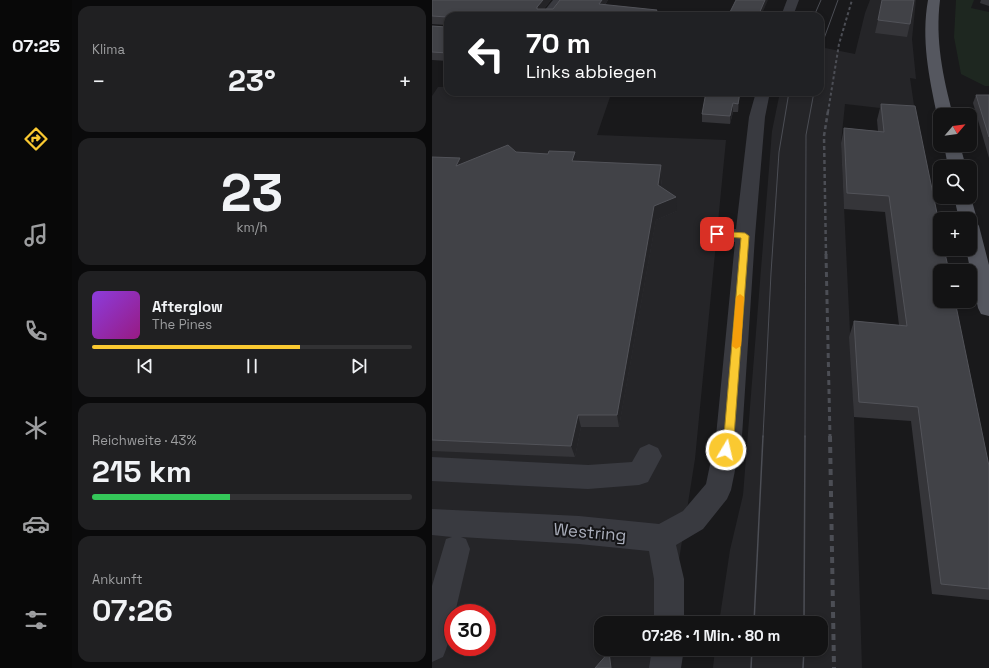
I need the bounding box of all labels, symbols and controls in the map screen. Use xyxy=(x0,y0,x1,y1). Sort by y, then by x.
text: 70 m xyxy=(526,25,591,61)
icon: left xyxy=(460,28,512,80)
text: 07:25 xyxy=(12,34,60,57)
text: Klima xyxy=(92,41,125,58)
text: Links abbiegen xyxy=(526,60,657,83)
text: 23° xyxy=(228,61,276,100)
text: − xyxy=(92,67,106,95)
text: + xyxy=(398,67,412,95)
north arrow xyxy=(933,108,977,152)
map controls xyxy=(933,108,977,308)
icon: directions xyxy=(22,125,50,153)
text: 23 xyxy=(221,160,283,226)
button: search xyxy=(933,160,977,204)
button: + xyxy=(933,212,977,256)
pin xyxy=(700,217,734,251)
text: km/h xyxy=(237,219,267,236)
icon: music xyxy=(22,221,50,249)
icon: arrive xyxy=(706,223,728,245)
button: − xyxy=(933,264,977,308)
text: Afterglow xyxy=(152,297,223,316)
text: The Pines xyxy=(152,316,212,333)
icon: phone xyxy=(22,317,50,345)
icon: previous xyxy=(134,355,156,377)
icon: pause xyxy=(241,355,263,377)
icon: next xyxy=(348,355,370,377)
icon: climate xyxy=(22,414,50,442)
position arrow xyxy=(705,429,747,471)
text: Reichweite · 43% xyxy=(92,432,197,449)
text: 215 km xyxy=(92,452,192,491)
icon: car xyxy=(22,510,50,538)
street label: Westring xyxy=(553,518,627,546)
text: Ankunft xyxy=(92,571,142,588)
text: 07:26 xyxy=(92,591,173,630)
speed limit sign: 30 xyxy=(444,604,496,656)
icon: filters xyxy=(22,606,50,634)
text: 07:26 · 1 Min. · 80 m xyxy=(642,626,780,645)

